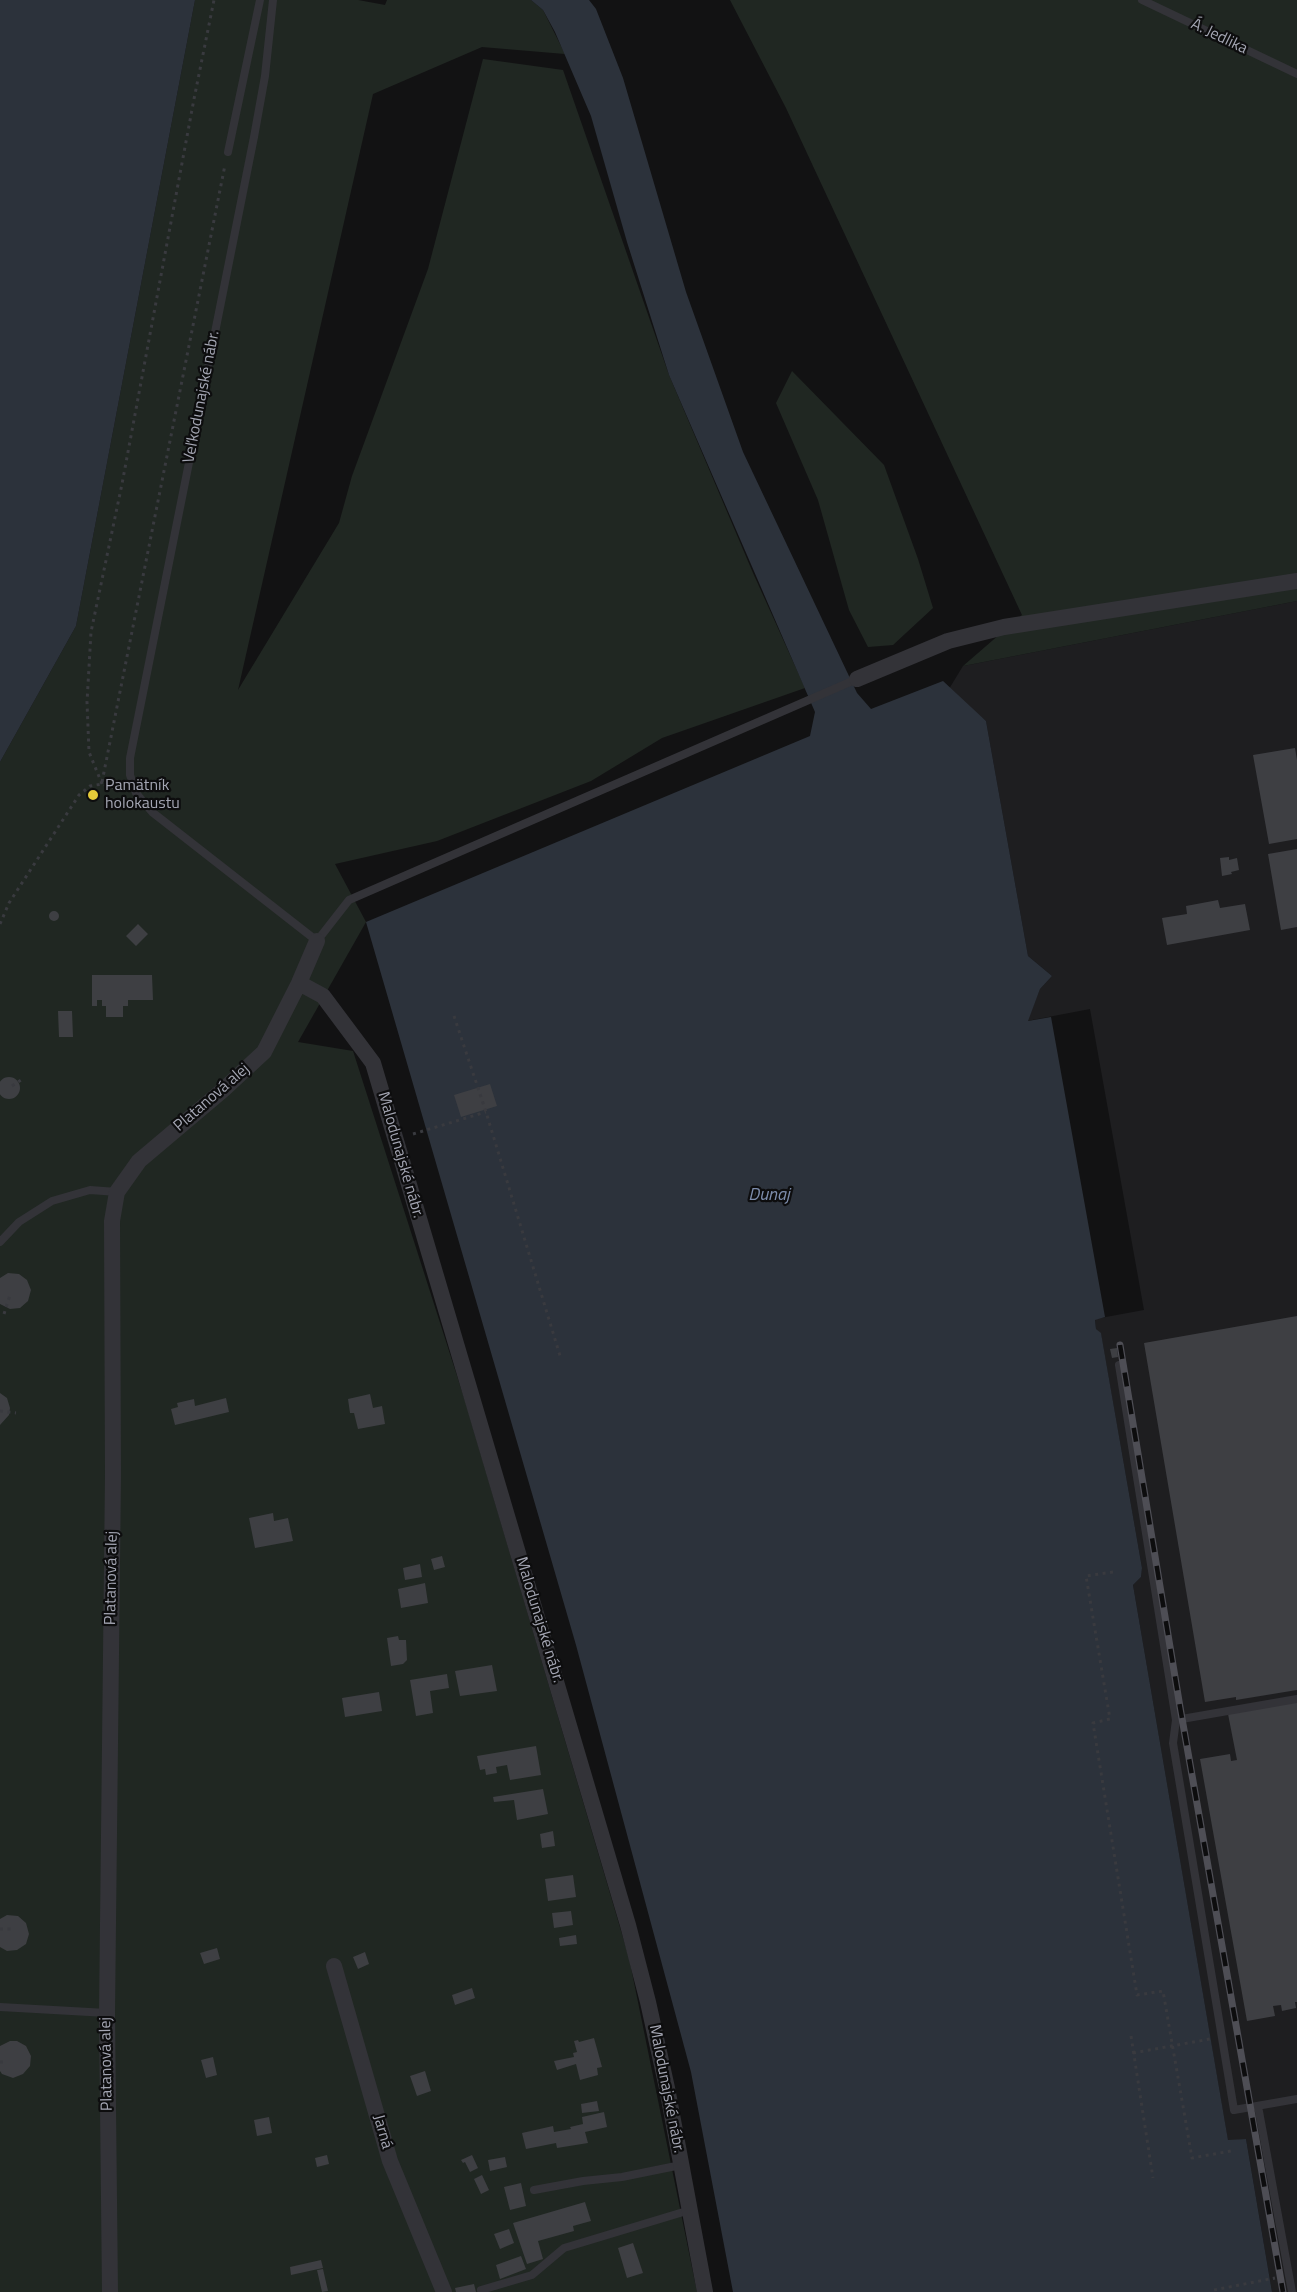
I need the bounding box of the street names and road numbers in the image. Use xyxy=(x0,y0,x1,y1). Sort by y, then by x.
street label: Á. Jedlika xyxy=(1188,15,1250,59)
street label: Veľkodunajské nábr. xyxy=(180,329,224,465)
street label: Platanová alej xyxy=(170,1060,254,1136)
street label: Malodunajské nábr. xyxy=(373,1090,427,1220)
street label: Platanová alej xyxy=(102,1531,122,1625)
street label: Malodunajské nábr. xyxy=(511,1555,567,1685)
street label: Platanová alej xyxy=(97,2017,117,2111)
street label: Malodunajské nábr. xyxy=(644,2023,688,2155)
street label: Jarná xyxy=(368,2113,396,2151)

